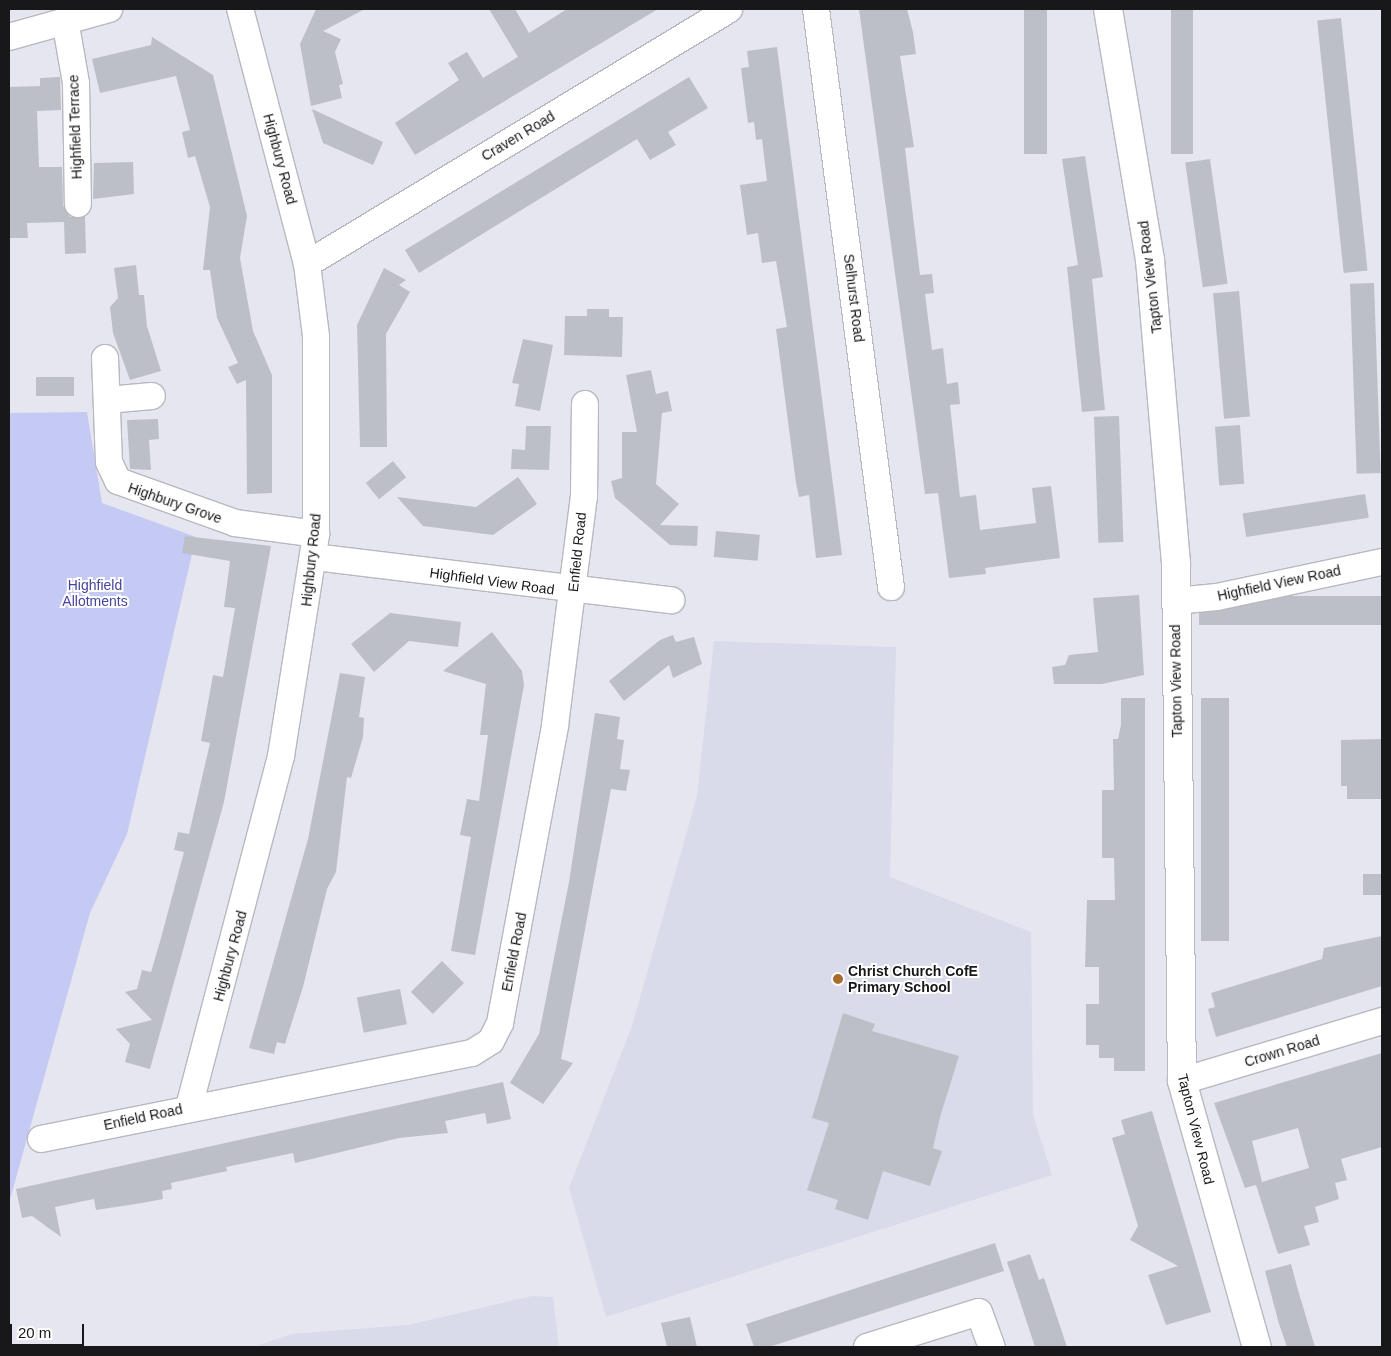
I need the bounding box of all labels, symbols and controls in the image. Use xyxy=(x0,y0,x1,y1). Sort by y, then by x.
street label: Highfield Terrace xyxy=(65,74,85,180)
street label: Craven Road xyxy=(478,108,558,164)
street label: Highbury Road xyxy=(260,112,300,206)
street label: Tapton View Road xyxy=(1135,220,1165,334)
street label: Selhurst Road xyxy=(840,253,868,343)
street label: Highbury Grove xyxy=(126,479,224,527)
street label: Enfield Road xyxy=(564,511,590,593)
street label: Highbury Road xyxy=(298,513,324,607)
street label: Highfield View Road xyxy=(1216,562,1342,604)
street label: Highfield View Road xyxy=(429,564,555,598)
park label: Highfield Allotments xyxy=(62,577,128,610)
street label: Tapton View Road xyxy=(1167,624,1185,738)
street label: Highbury Road xyxy=(210,909,250,1003)
street label: Enfield Road xyxy=(498,911,530,993)
place label: Christ Church CofE Primary School xyxy=(848,963,978,996)
marker: Christ Church CofE Primary School xyxy=(832,973,844,985)
street label: Crown Road xyxy=(1242,1032,1322,1070)
street label: Tapton View Road xyxy=(1174,1072,1218,1186)
street label: Enfield Road xyxy=(102,1100,184,1134)
scale bar xyxy=(12,1314,86,1346)
text: 20 m xyxy=(18,1324,51,1341)

